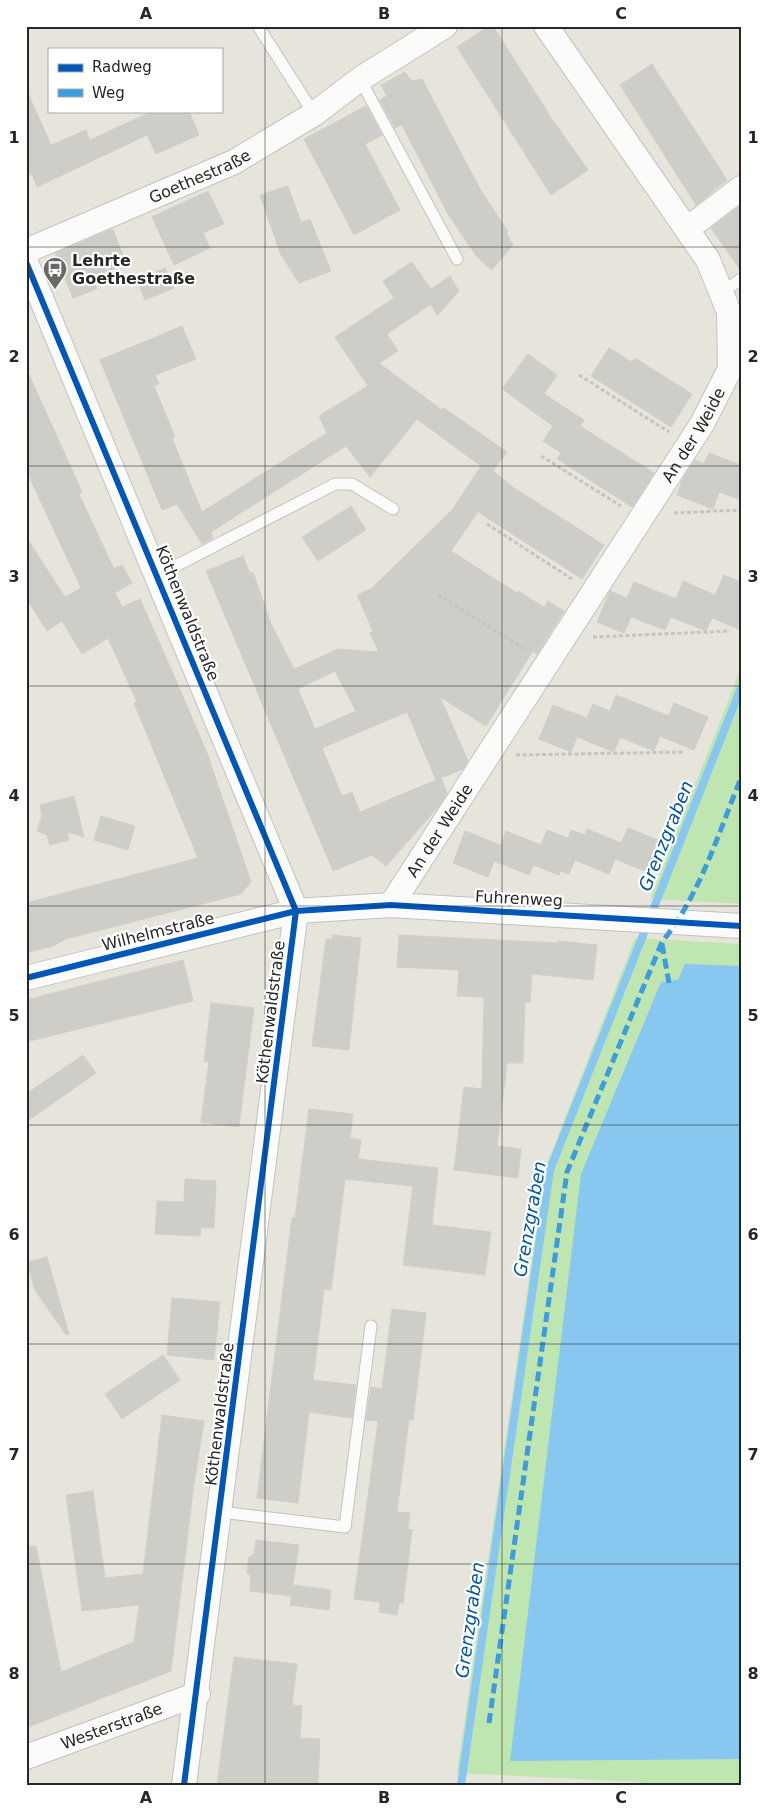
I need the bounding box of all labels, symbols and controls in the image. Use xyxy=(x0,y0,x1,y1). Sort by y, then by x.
text: A xyxy=(140,4,153,23)
text: B xyxy=(378,4,390,23)
text: C xyxy=(615,4,627,23)
legend xyxy=(48,48,222,112)
text: Radweg xyxy=(92,58,152,76)
text: Weg xyxy=(92,84,125,102)
text: 1 xyxy=(8,128,20,147)
text: 1 xyxy=(747,128,759,147)
street label: Goethestraße xyxy=(146,145,254,207)
place label: Lehrte Goethestraße xyxy=(72,251,195,288)
bus stop icon: Lehrte Goethestraße xyxy=(42,256,68,290)
text: 2 xyxy=(8,347,20,366)
text: 2 xyxy=(747,347,759,366)
street label: An der Weide xyxy=(658,385,729,486)
street label: Köthenwaldstraße xyxy=(152,543,223,684)
text: 3 xyxy=(8,567,20,586)
text: 3 xyxy=(747,567,759,586)
water label: Grenzgraben xyxy=(634,778,697,894)
street label: An der Weide xyxy=(403,780,477,881)
text: 4 xyxy=(8,786,20,805)
text: 4 xyxy=(747,786,759,805)
street label: Fuhrenweg xyxy=(475,887,563,910)
street label: Wilhelmstraße xyxy=(100,908,216,955)
street label: Köthenwaldstraße xyxy=(252,939,289,1085)
text: 5 xyxy=(8,1006,20,1025)
text: 5 xyxy=(747,1006,759,1025)
water label: Grenzgraben xyxy=(509,1159,550,1278)
text: 6 xyxy=(8,1225,20,1244)
text: 6 xyxy=(747,1225,759,1244)
street label: Köthenwaldstraße xyxy=(201,1341,238,1487)
text: 7 xyxy=(8,1445,20,1464)
text: 7 xyxy=(747,1445,759,1464)
water label: Grenzgraben xyxy=(451,1561,488,1679)
text: 8 xyxy=(8,1664,20,1683)
text: 8 xyxy=(747,1664,759,1683)
street label: Westerstraße xyxy=(58,1699,165,1753)
text: A xyxy=(140,1788,153,1807)
text: B xyxy=(378,1788,390,1807)
text: C xyxy=(615,1788,627,1807)

